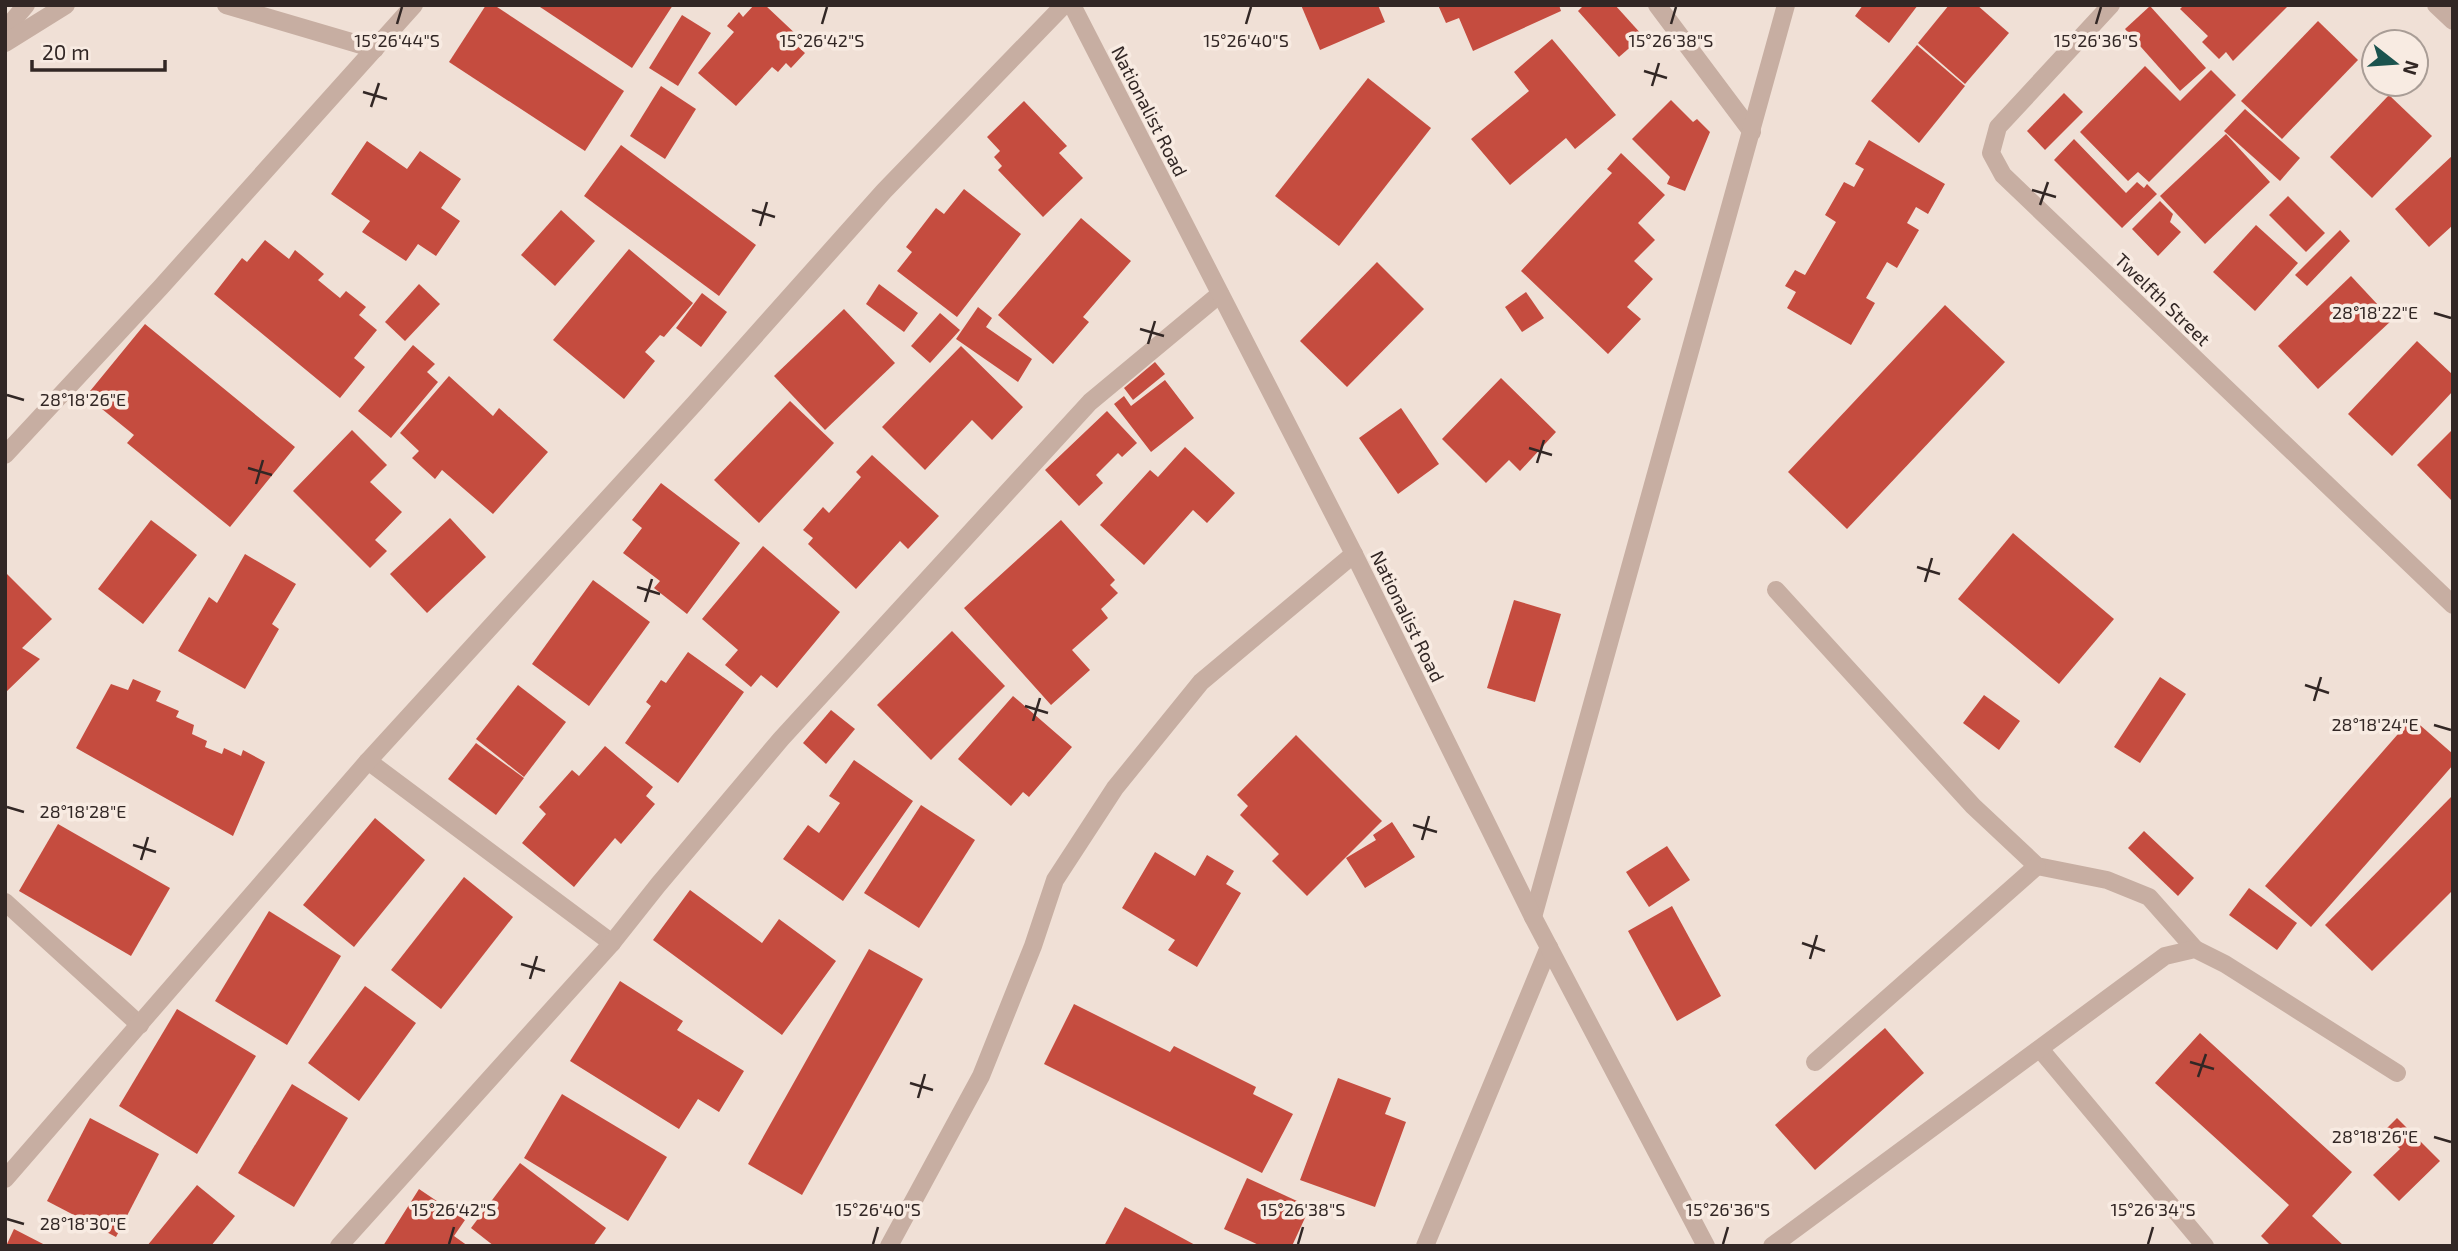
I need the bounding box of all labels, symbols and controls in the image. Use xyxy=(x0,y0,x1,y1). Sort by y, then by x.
scale bar xyxy=(32,28,164,72)
north arrow xyxy=(2360,28,2430,98)
text: 15°26'44"S xyxy=(354,29,440,51)
text: 15°26'42"S xyxy=(780,29,864,51)
text: 15°26'40"S xyxy=(1203,29,1289,51)
text: 15°26'38"S xyxy=(1629,29,1713,51)
text: 15°26'36"S xyxy=(2054,29,2138,51)
text: 20 m xyxy=(42,39,90,64)
street label: Nationalist Road xyxy=(1107,42,1193,180)
text: N xyxy=(2399,58,2425,78)
street label: Twelfth Street xyxy=(2111,248,2215,350)
text: 28°18'22"E xyxy=(2332,301,2418,323)
text: 28°18'26"E xyxy=(40,388,126,410)
street label: Nationalist Road xyxy=(1366,547,1450,685)
text: 28°18'24"E xyxy=(2332,713,2418,735)
text: 28°18'28"E xyxy=(40,800,126,822)
text: 28°18'26"E xyxy=(2332,1125,2418,1147)
text: 15°26'42"S xyxy=(412,1198,496,1220)
text: 15°26'40"S xyxy=(835,1198,921,1220)
text: 15°26'38"S xyxy=(1261,1198,1345,1220)
text: 15°26'36"S xyxy=(1686,1198,1770,1220)
text: 15°26'34"S xyxy=(2111,1198,2195,1220)
text: 28°18'30"E xyxy=(40,1212,126,1234)

